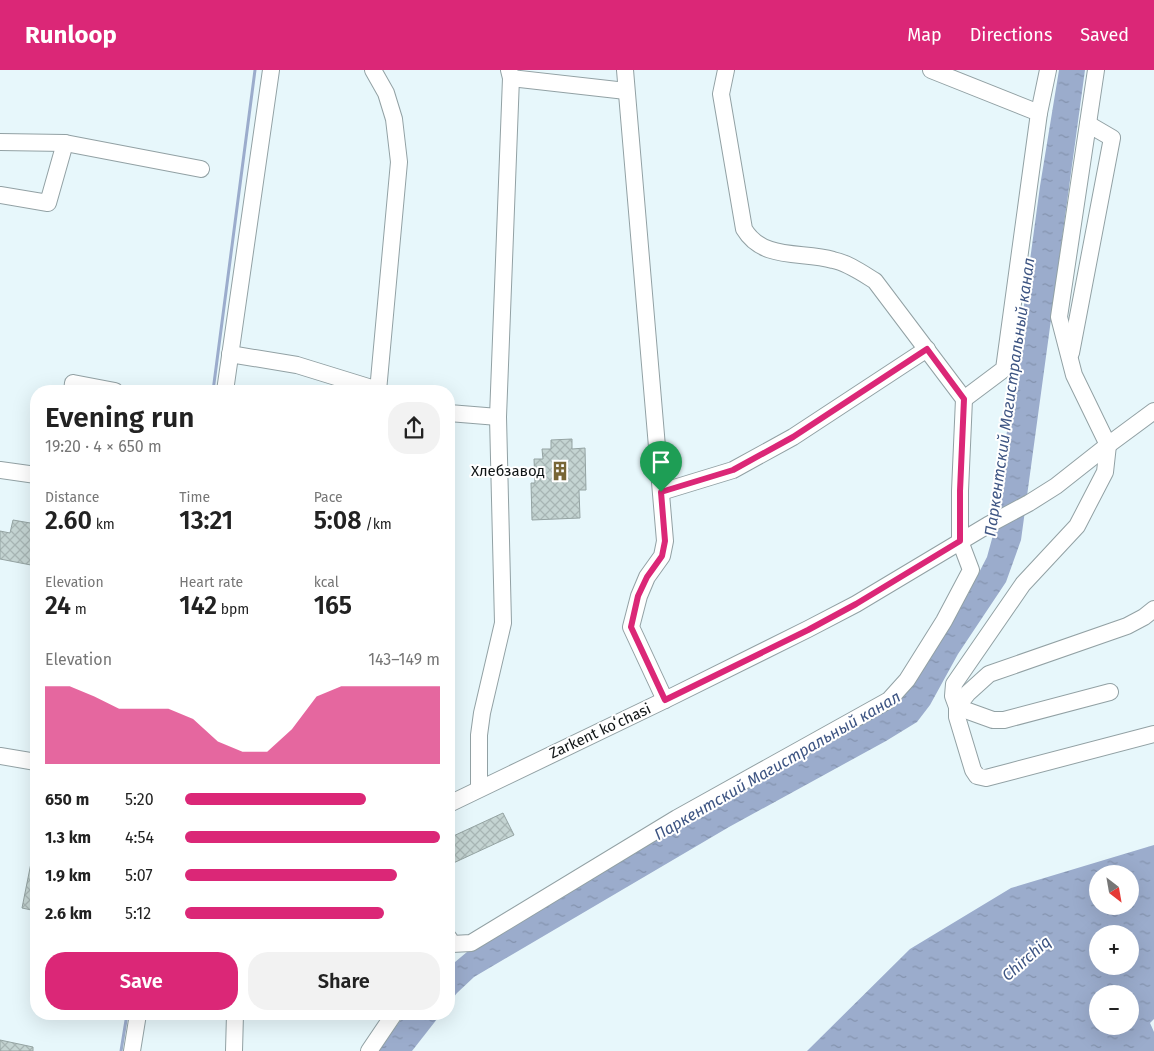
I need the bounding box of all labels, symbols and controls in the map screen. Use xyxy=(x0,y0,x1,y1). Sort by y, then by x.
text: Runloop xyxy=(25,21,117,49)
text: Map xyxy=(907,24,942,46)
text: Directions xyxy=(970,24,1052,46)
text: Saved xyxy=(1080,24,1129,46)
water label: Паркентский Магистральный канал xyxy=(981,256,1038,538)
text: Evening run xyxy=(45,401,194,434)
button: share xyxy=(388,402,440,454)
text: 19:20 · 4 × 650 m xyxy=(45,437,162,456)
pin xyxy=(640,441,682,492)
icon: arrive xyxy=(647,448,675,476)
building icon: Хлебзавод xyxy=(549,460,571,482)
place label: Хлебзавод xyxy=(471,462,545,480)
text: Distance xyxy=(45,489,99,506)
text: Time xyxy=(179,489,210,506)
text: Pace xyxy=(314,489,343,506)
text: 2.60 xyxy=(45,506,92,536)
text: 13:21 xyxy=(179,506,233,536)
text: 5:08 xyxy=(314,506,362,536)
text: km xyxy=(92,516,115,533)
text: /km xyxy=(362,516,392,533)
text: Elevation xyxy=(45,574,104,591)
text: Heart rate xyxy=(179,574,243,591)
text: kcal xyxy=(314,574,339,591)
text: 24 xyxy=(45,591,71,621)
text: 142 xyxy=(179,591,217,621)
text: 165 xyxy=(314,591,352,621)
text: m xyxy=(71,601,87,618)
text: bpm xyxy=(217,601,249,618)
text: Elevation xyxy=(45,650,112,669)
text: 143–149 m xyxy=(368,650,440,669)
water label: Паркентский Магистральный канал xyxy=(651,687,904,844)
street label: Zarkent koʻchasi xyxy=(546,700,654,762)
text: 650 m xyxy=(45,790,89,809)
text: 5:20 xyxy=(125,790,154,809)
text: 1.3 km xyxy=(45,828,91,847)
text: 4:54 xyxy=(125,828,154,847)
north arrow xyxy=(1089,865,1139,915)
map controls xyxy=(1089,865,1139,1035)
text: 1.9 km xyxy=(45,866,91,885)
text: 5:07 xyxy=(125,866,153,885)
text: 2.6 km xyxy=(45,904,92,923)
text: 5:12 xyxy=(125,904,151,923)
button: + xyxy=(1089,925,1139,975)
water label: Chirchiq xyxy=(998,932,1055,985)
button: Save xyxy=(45,952,238,1010)
button: Share xyxy=(248,952,440,1010)
button: − xyxy=(1089,985,1139,1035)

